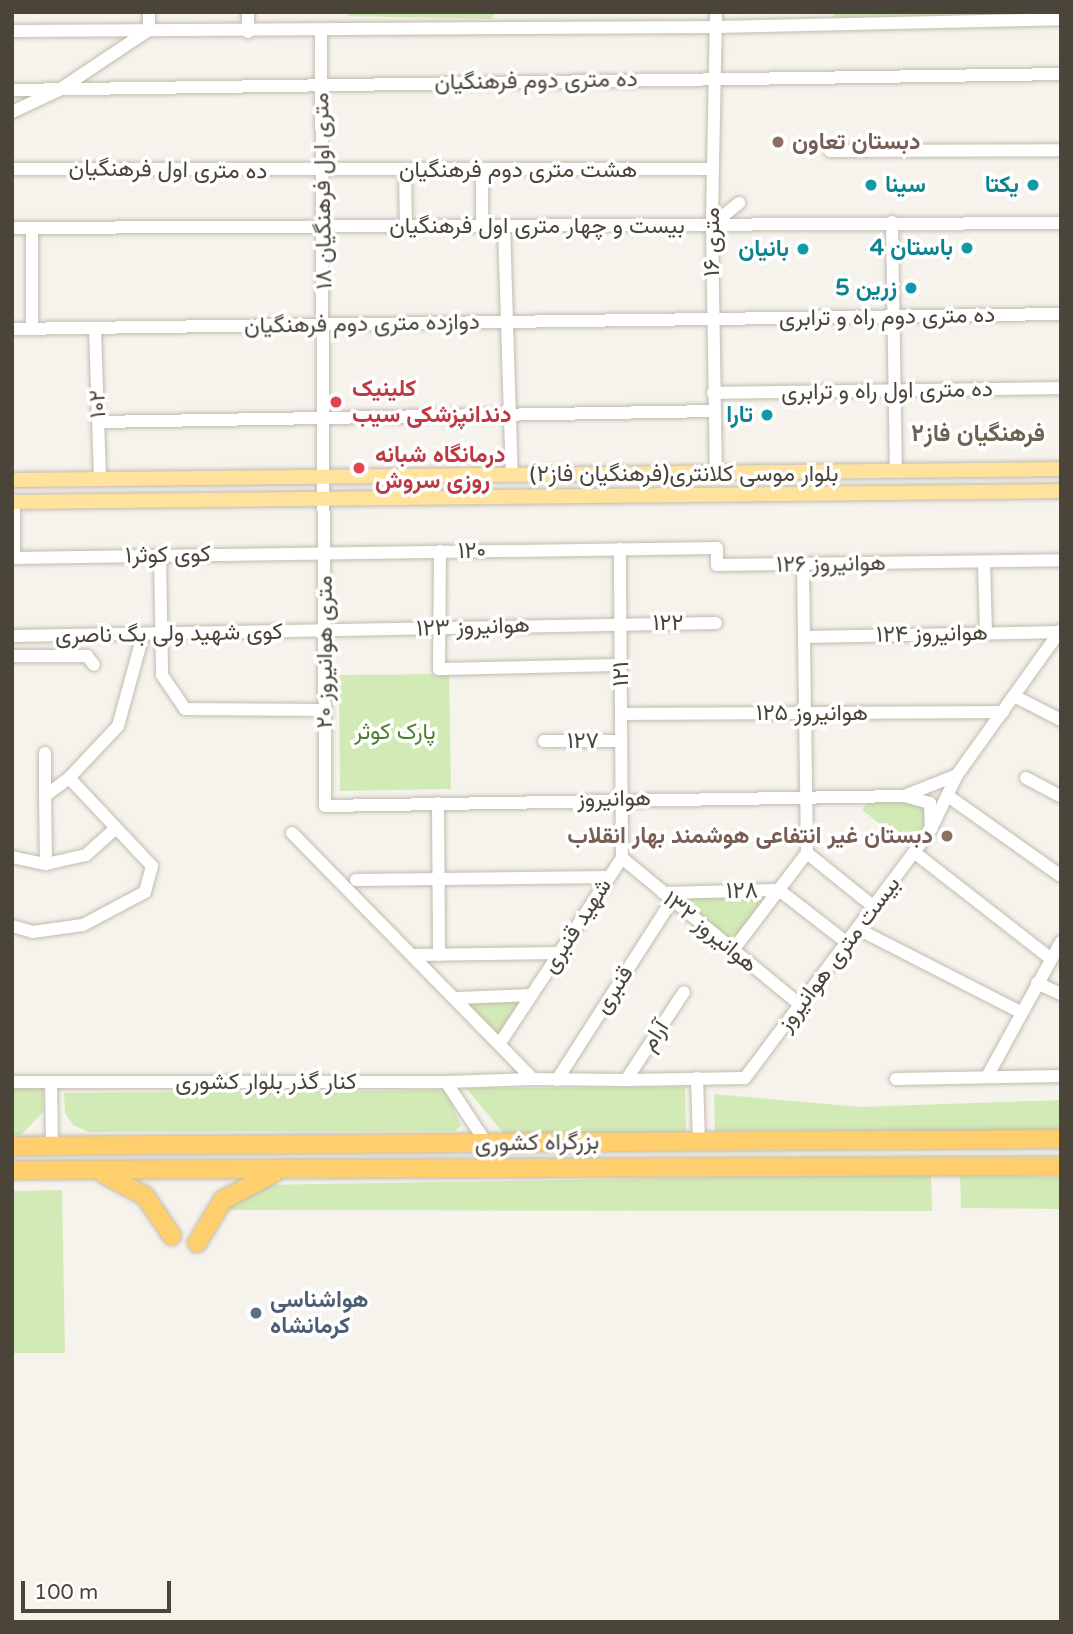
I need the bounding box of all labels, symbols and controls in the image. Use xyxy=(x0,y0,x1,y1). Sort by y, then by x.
street label: ده متری دوم فرهنگیان xyxy=(434,65,638,97)
street label: ۱۸ متری اول فرهنگیان xyxy=(307,92,339,290)
place label: دبستان تعاون xyxy=(792,128,920,156)
marker: دبستان تعاون xyxy=(770,134,786,150)
street label: ده متری اول فرهنگیان xyxy=(69,154,267,186)
street label: هشت متری دوم فرهنگیان xyxy=(399,156,637,184)
place label: سینا xyxy=(885,171,926,199)
place label: یکتا xyxy=(985,171,1019,199)
marker: سینا xyxy=(863,177,879,193)
marker: یکتا xyxy=(1025,177,1041,193)
street label: ۱۶ متری xyxy=(698,207,726,277)
street label: بیست و چهار متری اول فرهنگیان xyxy=(389,212,685,240)
place label: باستان 4 xyxy=(870,234,953,262)
place label: بانیان xyxy=(738,235,789,263)
marker: باستان 4 xyxy=(959,240,975,256)
marker: بانیان xyxy=(795,241,811,257)
place label: زرین 5 xyxy=(835,274,897,302)
marker: زرین 5 xyxy=(903,280,919,296)
street label: ده متری دوم راه و ترابری xyxy=(779,301,995,333)
street label: دوازده متری دوم فرهنگیان xyxy=(244,308,480,340)
place label: کلینیک دندانپزشکی سیب xyxy=(352,375,511,429)
street label: ده متری اول راه و ترابری xyxy=(781,375,993,407)
street label: ۱۰۲ xyxy=(84,389,112,419)
marker: کلینیک دندانپزشکی سیب xyxy=(326,392,346,412)
place label: تارا xyxy=(726,401,753,429)
marker: تارا xyxy=(759,407,775,423)
district label: فرهنگیان فاز۲ xyxy=(911,420,1045,448)
place label: درمانگاه شبانه روزی سروش xyxy=(375,441,505,495)
marker: درمانگاه شبانه روزی سروش xyxy=(349,458,369,478)
street label: بلوار موسی کلانتری(فرهنگیان فاز۲) xyxy=(530,460,838,488)
street label: ۱۲۰ xyxy=(458,537,486,565)
street label: کوی کوثر۱ xyxy=(125,540,211,570)
street label: هوانیروز ۱۲۶ xyxy=(776,549,886,579)
street label: ۲۰ متری هوانیروز xyxy=(311,575,339,729)
street label: ۱۲۲ xyxy=(653,609,683,637)
street label: ۱۲۳ هوانیروز xyxy=(416,611,530,643)
street label: کوی شهید ولی بگ ناصری xyxy=(55,618,283,650)
street label: هوانیروز ۱۲۴ xyxy=(876,619,988,649)
street label: ۱۲۱ xyxy=(607,661,635,687)
street label: هوانیروز ۱۲۵ xyxy=(756,699,868,727)
park label: پارک کوثر xyxy=(354,718,436,746)
street label: ۱۲۷ xyxy=(567,727,599,755)
street label: هوانیروز xyxy=(577,785,651,813)
place label: دبستان غیر انتفاعی هوشمند بهار انقلاب xyxy=(567,822,933,850)
marker: دبستان غیر انتفاعی هوشمند بهار انقلاب xyxy=(939,828,955,844)
street label: بیست متری هوانیروز xyxy=(772,871,906,1037)
street label: شهید قنبری xyxy=(536,873,618,979)
street label: ۱۲۸ xyxy=(726,877,758,905)
street label: هوانیروز ۱۳۲ xyxy=(657,886,763,978)
street label: قنبری xyxy=(588,961,640,1019)
street label: آرام xyxy=(635,1016,675,1056)
street label: کنار گذر بلوار کشوری xyxy=(175,1068,357,1096)
street label: بزرگراه کشوری xyxy=(474,1128,600,1158)
place label: هواشناسی کرمانشاه xyxy=(270,1286,369,1340)
marker: هواشناسی کرمانشاه xyxy=(248,1305,264,1321)
scale bar xyxy=(24,1568,175,1612)
text: 100 m xyxy=(34,1580,98,1605)

